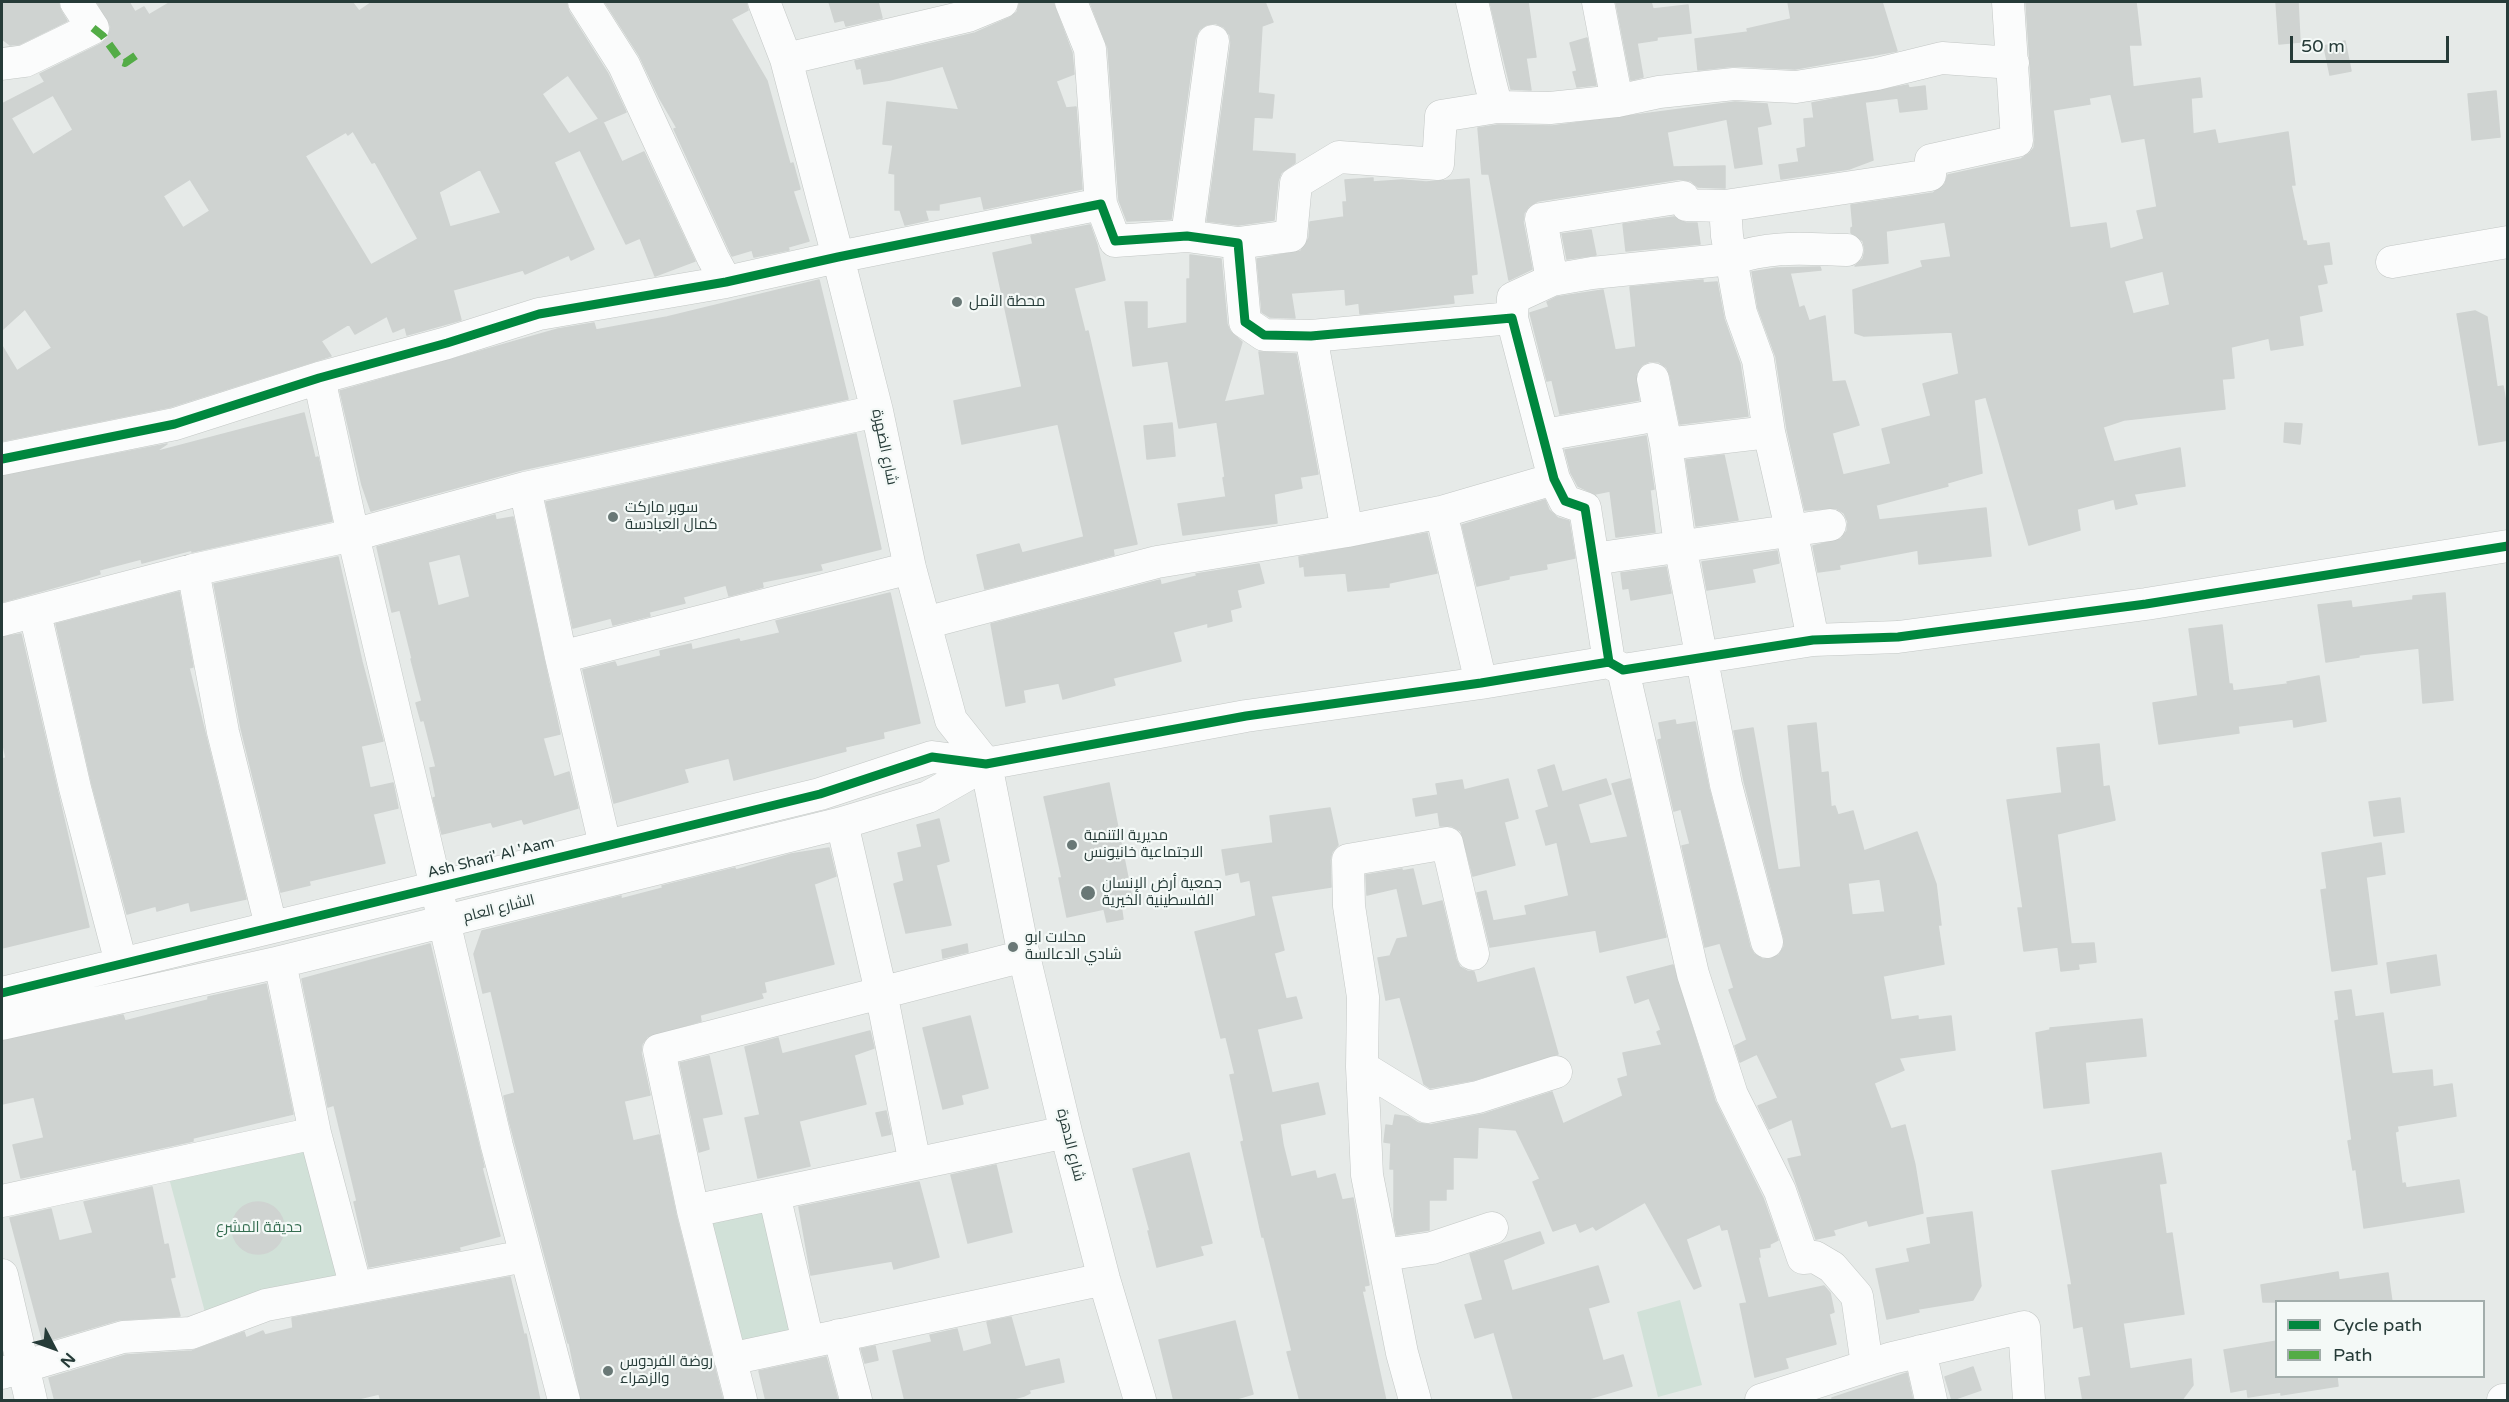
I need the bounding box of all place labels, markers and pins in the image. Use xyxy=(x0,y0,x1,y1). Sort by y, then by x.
place label: محطة الأمل xyxy=(969,293,1045,311)
marker: محطة الأمل xyxy=(950,295,964,309)
place label: سوبر ماركت كمال العبادسة xyxy=(625,499,718,534)
marker: سوبر ماركت كمال العبادسة xyxy=(606,510,620,524)
place label: مديرية التنمية الاجتماعية خانيونس xyxy=(1084,827,1203,862)
marker: مديرية التنمية الاجتماعية خانيونس xyxy=(1065,838,1079,852)
place label: جمعية أرض الإنسان الفلسطينية الخيرية xyxy=(1102,875,1222,910)
marker: جمعية أرض الإنسان الفلسطينية الخيرية xyxy=(1079,884,1097,902)
place label: محلات ابو شادي الدعالسة xyxy=(1025,929,1122,964)
marker: محلات ابو شادي الدعالسة xyxy=(1006,940,1020,954)
place label: روضة الفردوس والزهراء xyxy=(620,1353,713,1388)
marker: روضة الفردوس والزهراء xyxy=(601,1364,615,1378)

